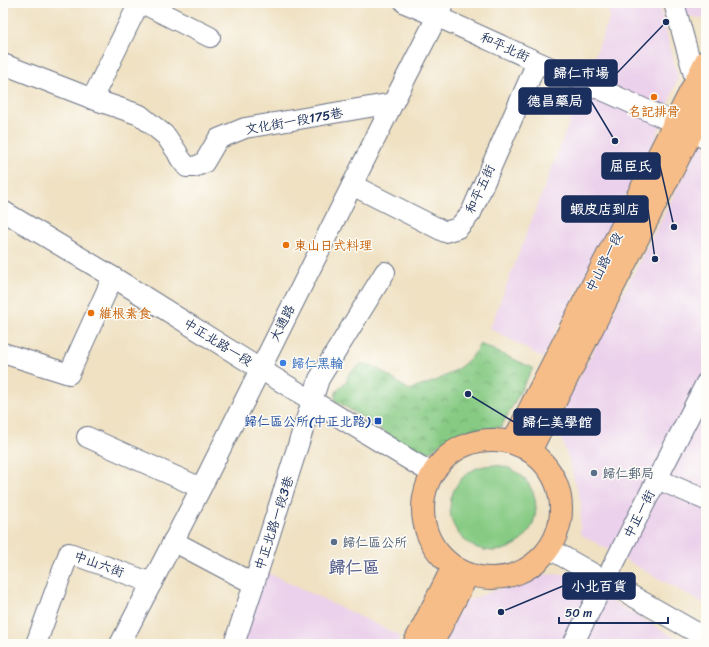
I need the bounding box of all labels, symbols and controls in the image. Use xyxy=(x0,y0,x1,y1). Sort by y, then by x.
street label: 和平北街 xyxy=(477,26,533,68)
callout: 歸仁市場 xyxy=(545,60,617,86)
text: 歸仁市場 xyxy=(553,61,609,86)
callout: 德昌藥局 xyxy=(519,88,591,114)
text: 德昌藥局 xyxy=(527,89,583,114)
marker: 名記排骨 xyxy=(649,92,659,102)
place label: 名記排骨 xyxy=(628,100,680,123)
street label: 文化街一段175巷 xyxy=(243,101,345,141)
callout: 屈臣氏 xyxy=(602,153,660,179)
text: 屈臣氏 xyxy=(610,154,652,179)
street label: 和平五街 xyxy=(459,161,501,217)
callout: 蝦皮店到店 xyxy=(562,196,648,222)
text: 蝦皮店到店 xyxy=(570,197,640,222)
street label: 中山路一段 xyxy=(579,228,629,296)
place label: 東山日式料理 xyxy=(294,234,372,257)
marker: 東山日式料理 xyxy=(281,240,291,250)
street label: 大通路 xyxy=(263,300,301,346)
place label: 維根素食 xyxy=(99,302,151,325)
marker: 維根素食 xyxy=(86,308,96,318)
street label: 中正北路一段 xyxy=(179,312,257,372)
place label: 歸仁黑輪 xyxy=(291,352,344,375)
marker: 歸仁黑輪 xyxy=(278,358,288,368)
callout: 歸仁美學館 xyxy=(514,409,600,435)
place label: 歸仁區公所(中正北路) xyxy=(244,410,371,433)
text: 歸仁美學館 xyxy=(522,410,592,435)
marker: 歸仁區公所(中正北路) xyxy=(373,416,383,426)
place label: 歸仁郵局 xyxy=(602,462,654,485)
marker: 歸仁郵局 xyxy=(589,468,599,478)
street label: 中正北路一段3巷 xyxy=(248,473,300,573)
street label: 中正一街 xyxy=(617,486,661,542)
place label: 歸仁區公所 xyxy=(342,531,407,554)
marker: 歸仁區公所 xyxy=(329,537,339,547)
street label: 中山六街 xyxy=(71,544,127,584)
district label: 歸仁區 xyxy=(329,552,380,582)
callout: 小北百貨 xyxy=(563,573,635,599)
text: 小北百貨 xyxy=(571,574,627,599)
scale bar xyxy=(559,599,668,625)
text: 50 m xyxy=(565,602,592,624)

